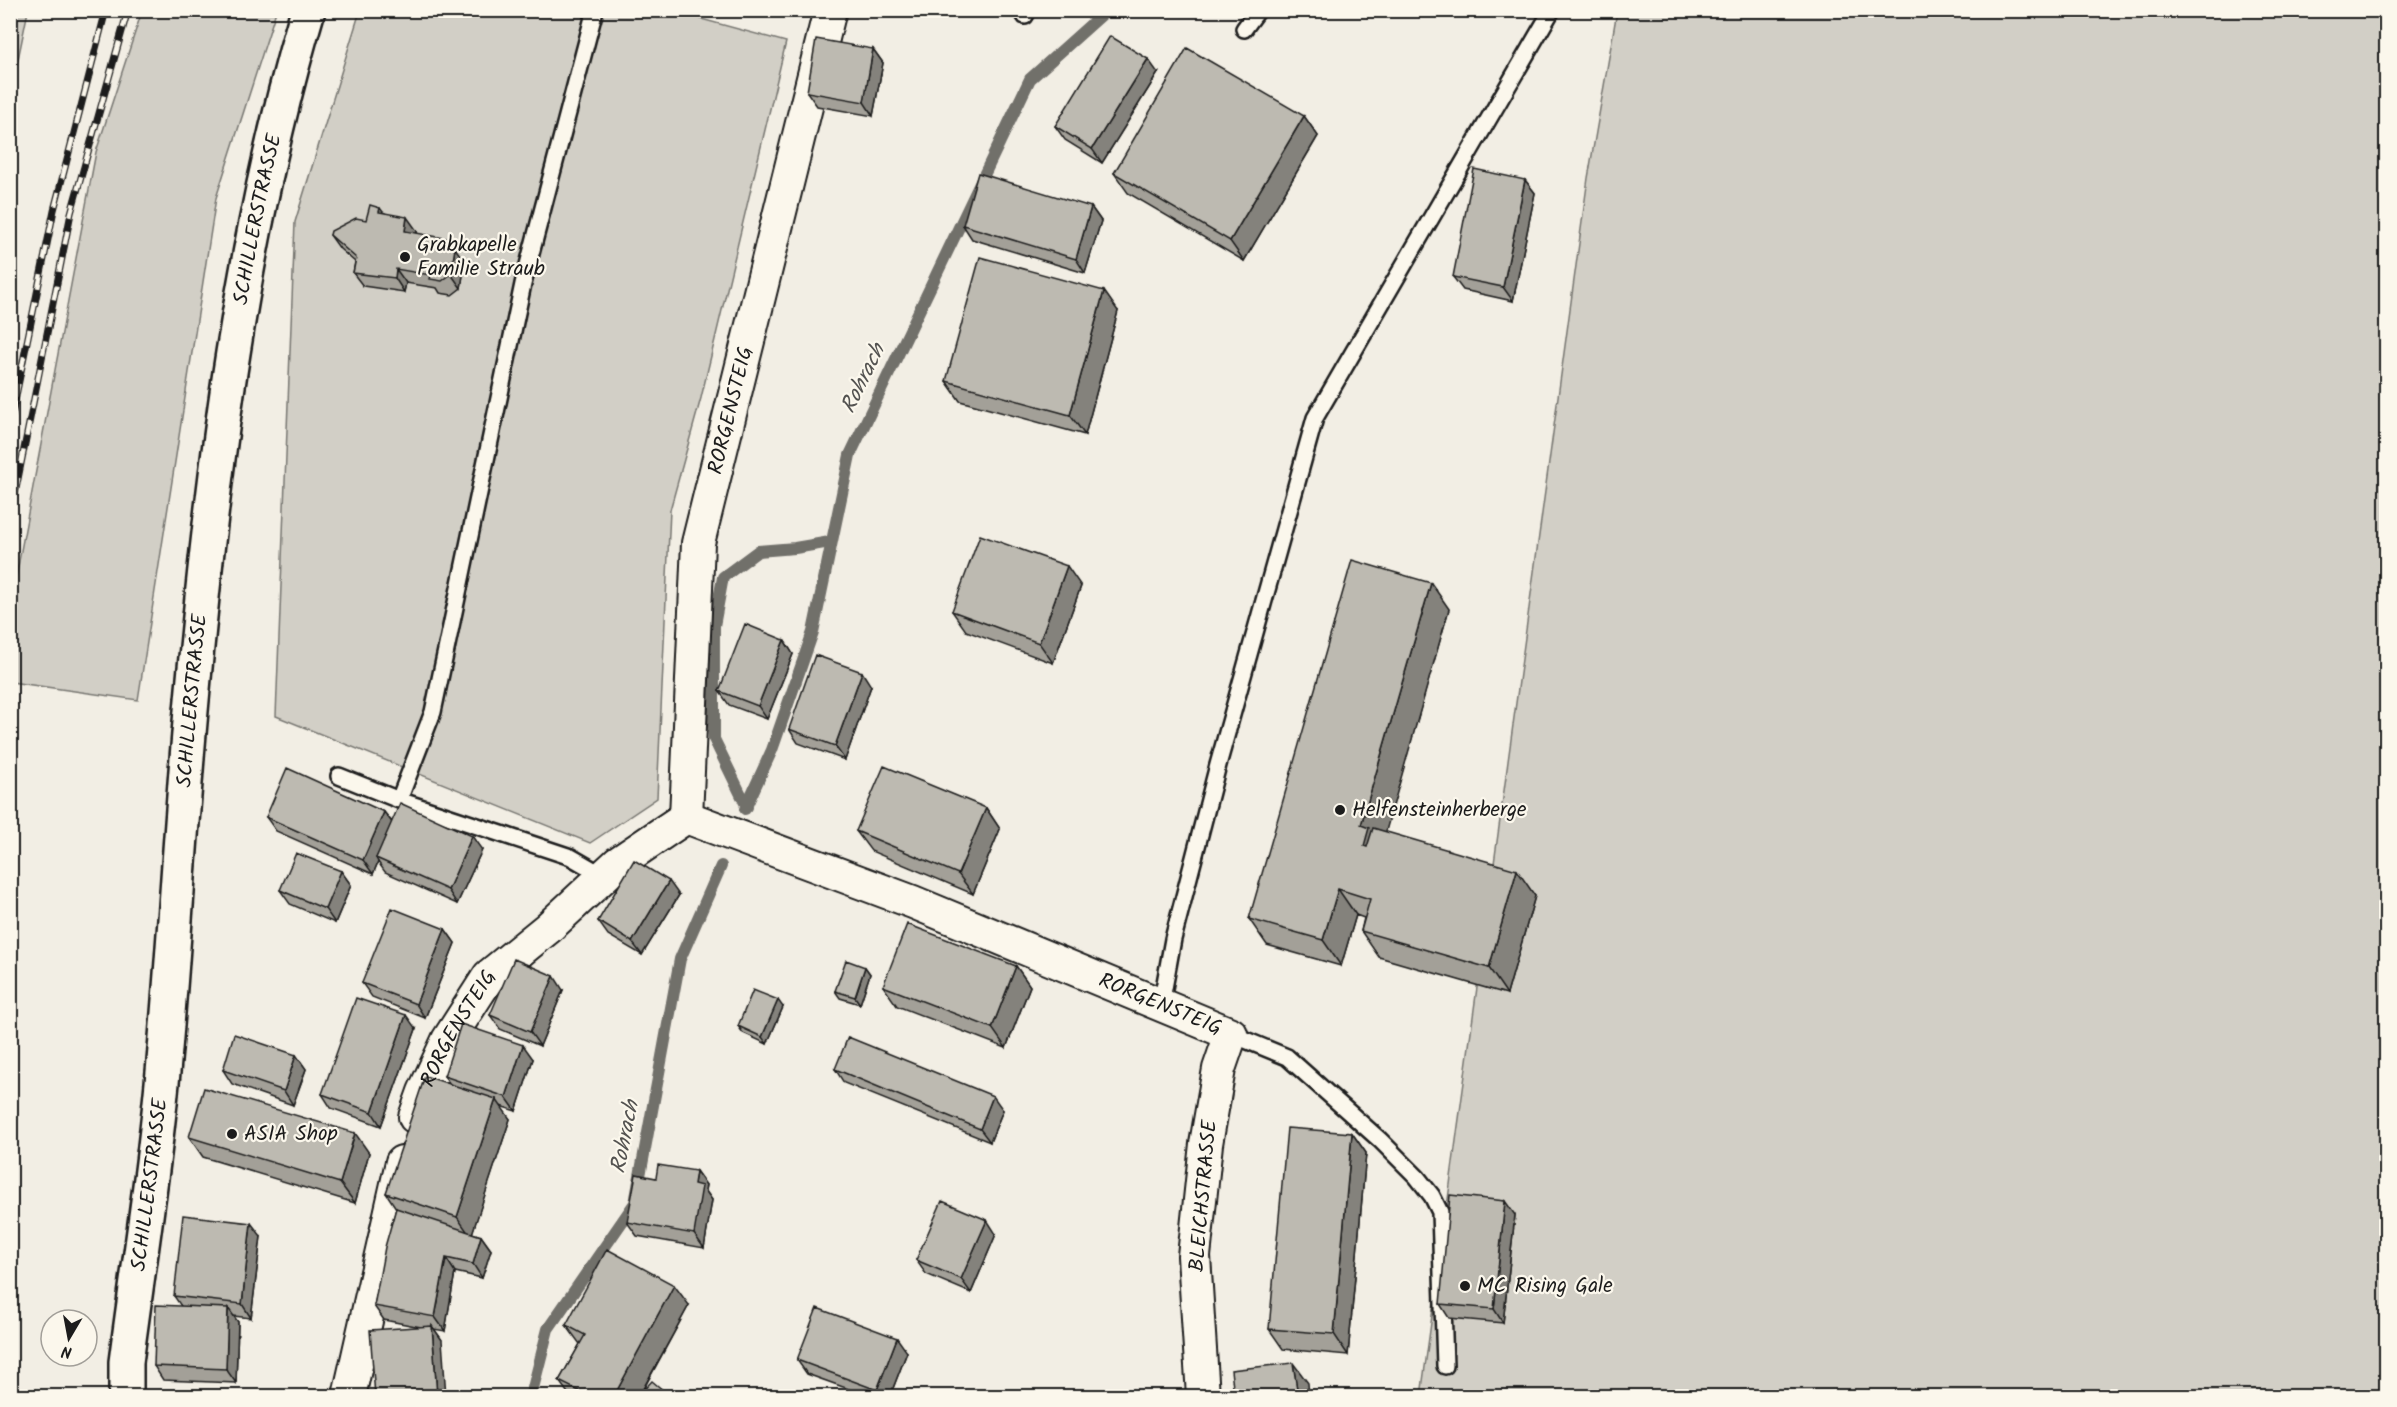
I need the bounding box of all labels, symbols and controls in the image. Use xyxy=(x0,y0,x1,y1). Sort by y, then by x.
street label: SCHILLERSTRASSE xyxy=(225,130,291,307)
place label: Grabkapelle Familie Straub xyxy=(417,229,545,286)
marker: Grabkapelle Familie Straub xyxy=(398,250,412,264)
water label: Rohrach xyxy=(832,336,897,420)
street label: RORGENSTEIG xyxy=(699,343,763,478)
street label: SCHILLERSTRASSE xyxy=(168,612,217,788)
place label: Helfensteinherberge xyxy=(1352,794,1527,827)
marker: Helfensteinherberge xyxy=(1333,803,1347,817)
street label: RORGENSTEIG xyxy=(412,963,505,1093)
street label: RORGENSTEIG xyxy=(1093,964,1227,1045)
water label: Rohrach xyxy=(602,1095,651,1177)
street label: SCHILLERSTRASSE xyxy=(122,1096,177,1273)
place label: ASIA Shop xyxy=(244,1118,338,1151)
street label: BLEICHSTRASSE xyxy=(1181,1118,1227,1273)
marker: ASIA Shop xyxy=(225,1127,239,1141)
place label: MC Rising Gale xyxy=(1477,1270,1613,1303)
marker: MC Rising Gale xyxy=(1458,1279,1472,1293)
north arrow xyxy=(39,1308,99,1368)
text: N xyxy=(60,1338,74,1364)

